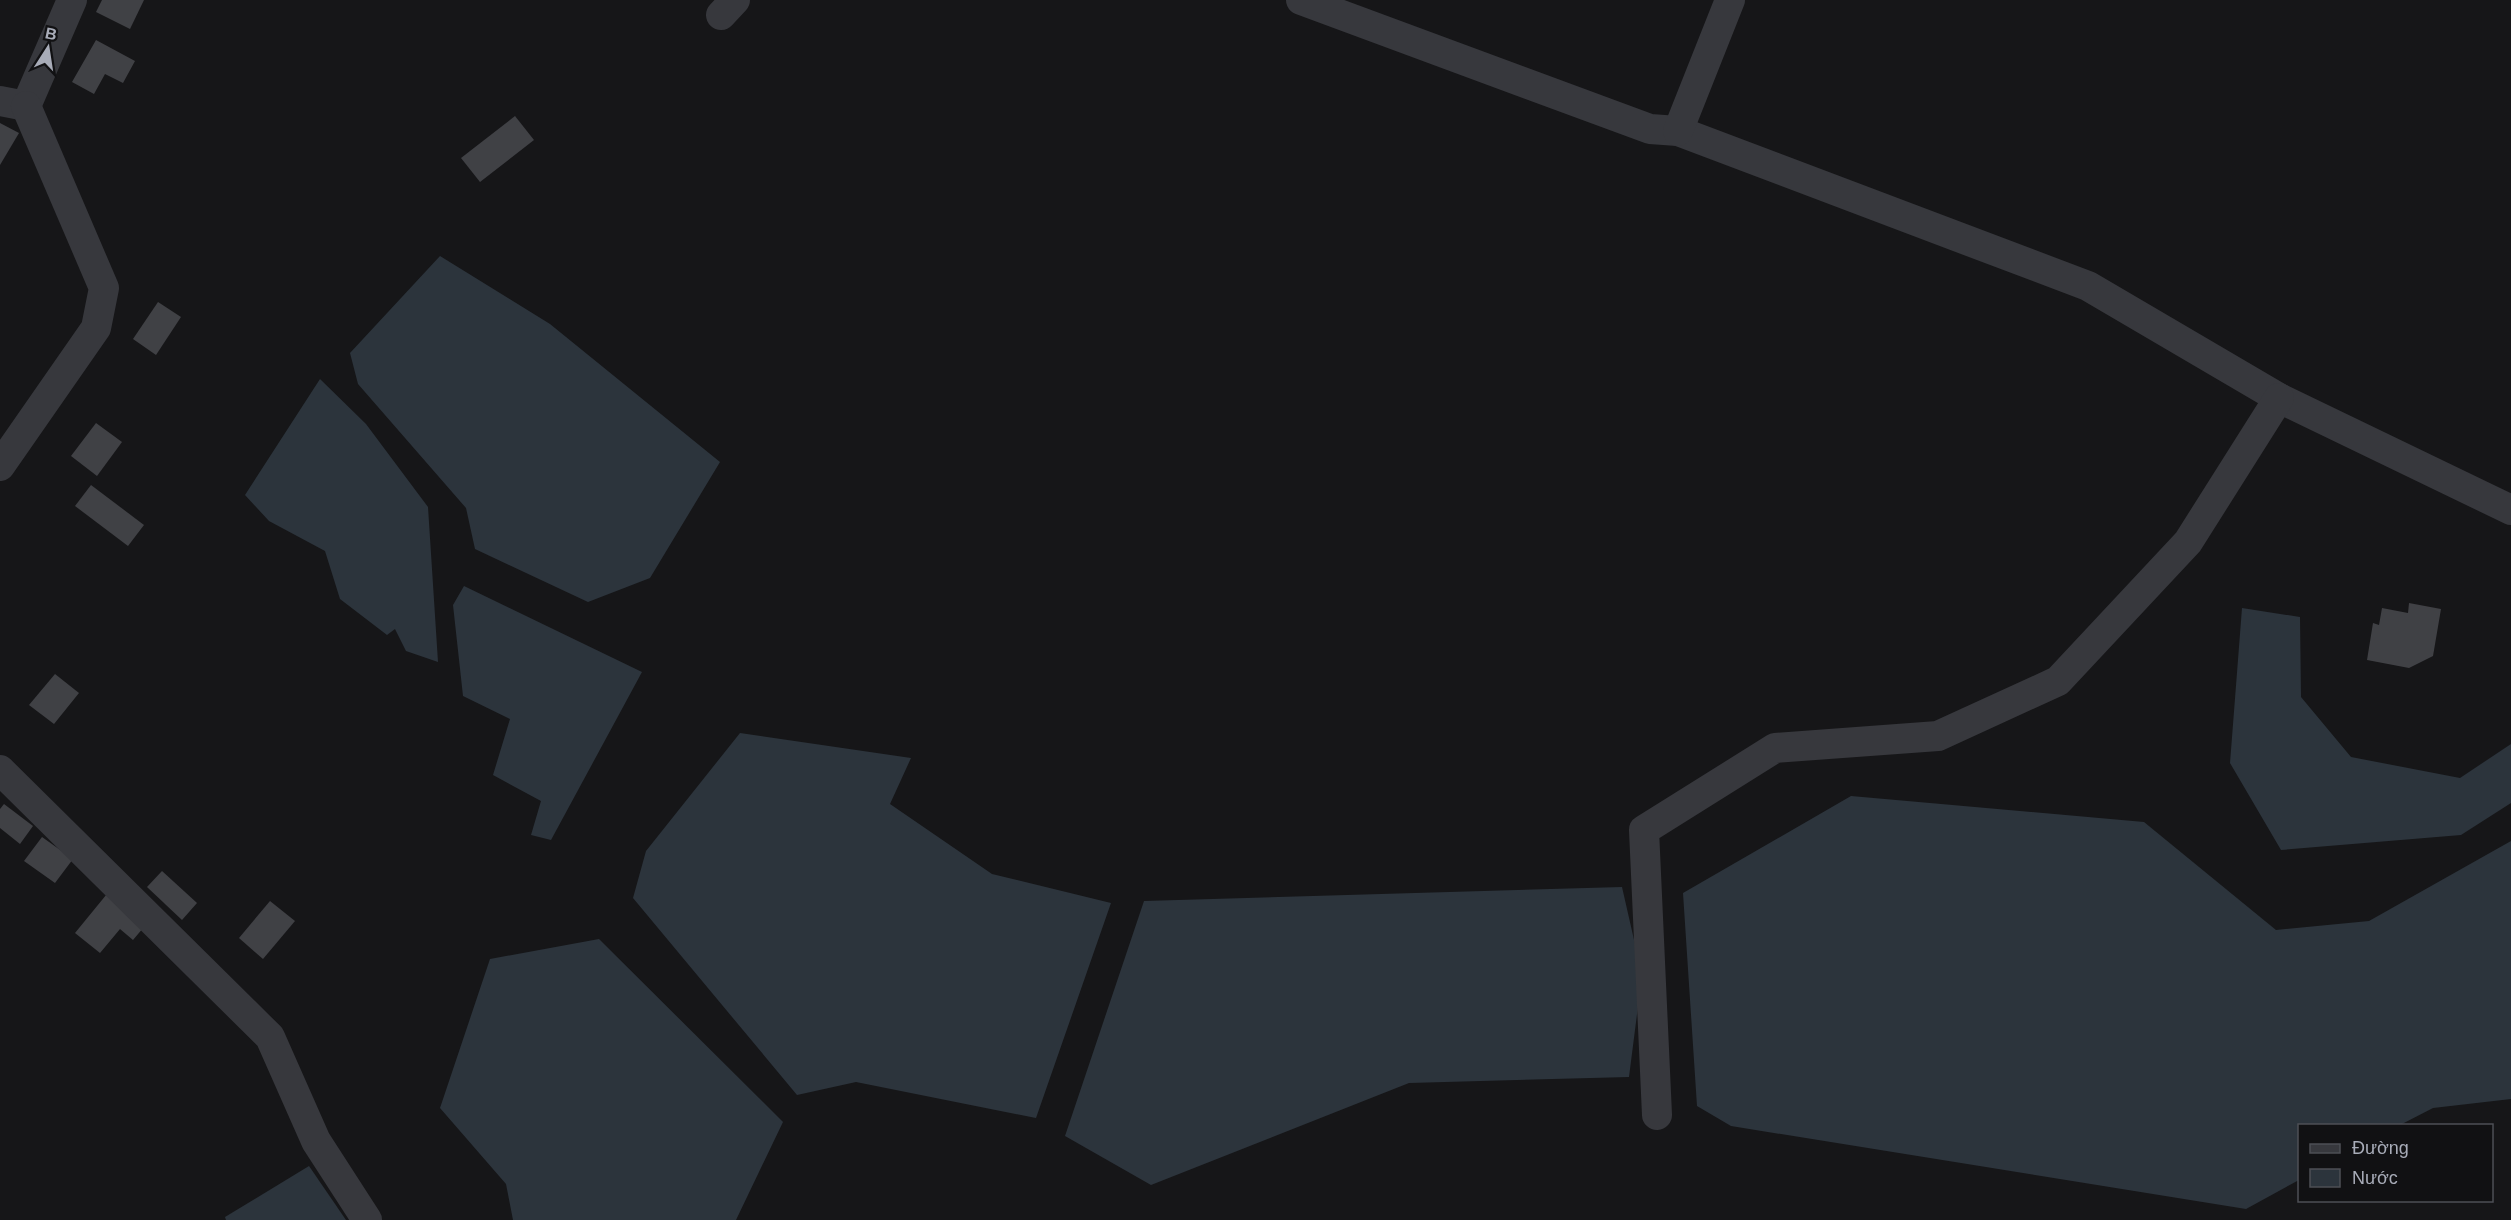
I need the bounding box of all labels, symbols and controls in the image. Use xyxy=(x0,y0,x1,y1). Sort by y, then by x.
north arrow xyxy=(18,18,78,78)
text: B xyxy=(44,24,58,43)
legend xyxy=(2298,1124,2493,1202)
text: Đường xyxy=(2352,1138,2409,1158)
text: Nước xyxy=(2352,1168,2398,1188)

